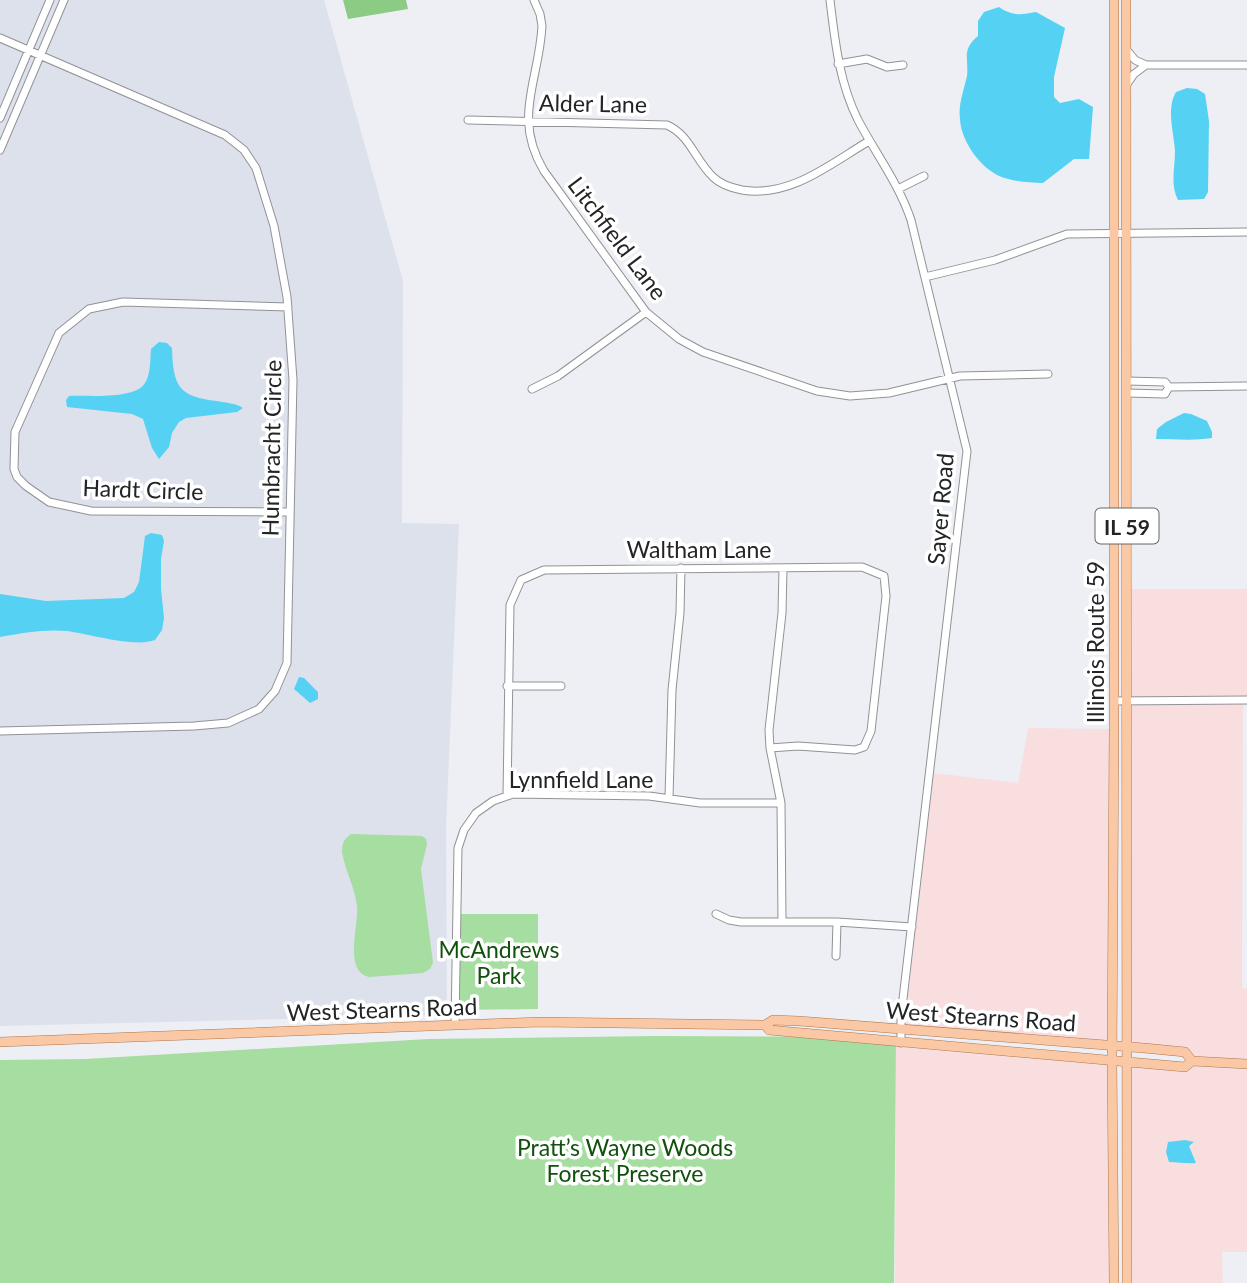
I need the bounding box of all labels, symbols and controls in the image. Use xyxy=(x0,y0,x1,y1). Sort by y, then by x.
street label: Alder Lane xyxy=(539,88,647,118)
street label: Litchfield Lane xyxy=(563,171,673,305)
street label: Humbracht Circle xyxy=(255,359,287,537)
street label: Sayer Road xyxy=(921,452,959,566)
street label: Hardt Circle xyxy=(82,473,204,505)
road number: IL 59 xyxy=(1096,508,1158,544)
street label: Waltham Lane xyxy=(627,535,771,563)
street label: Illinois Route 59 xyxy=(1081,561,1109,723)
street label: Lynnfield Lane xyxy=(509,765,653,793)
park label: McAndrews Park xyxy=(438,935,560,989)
street label: West Stearns Road xyxy=(286,992,478,1026)
street label: West Stearns Road xyxy=(885,995,1077,1037)
park label: Pratt’s Wayne Woods Forest Preserve xyxy=(517,1133,733,1187)

